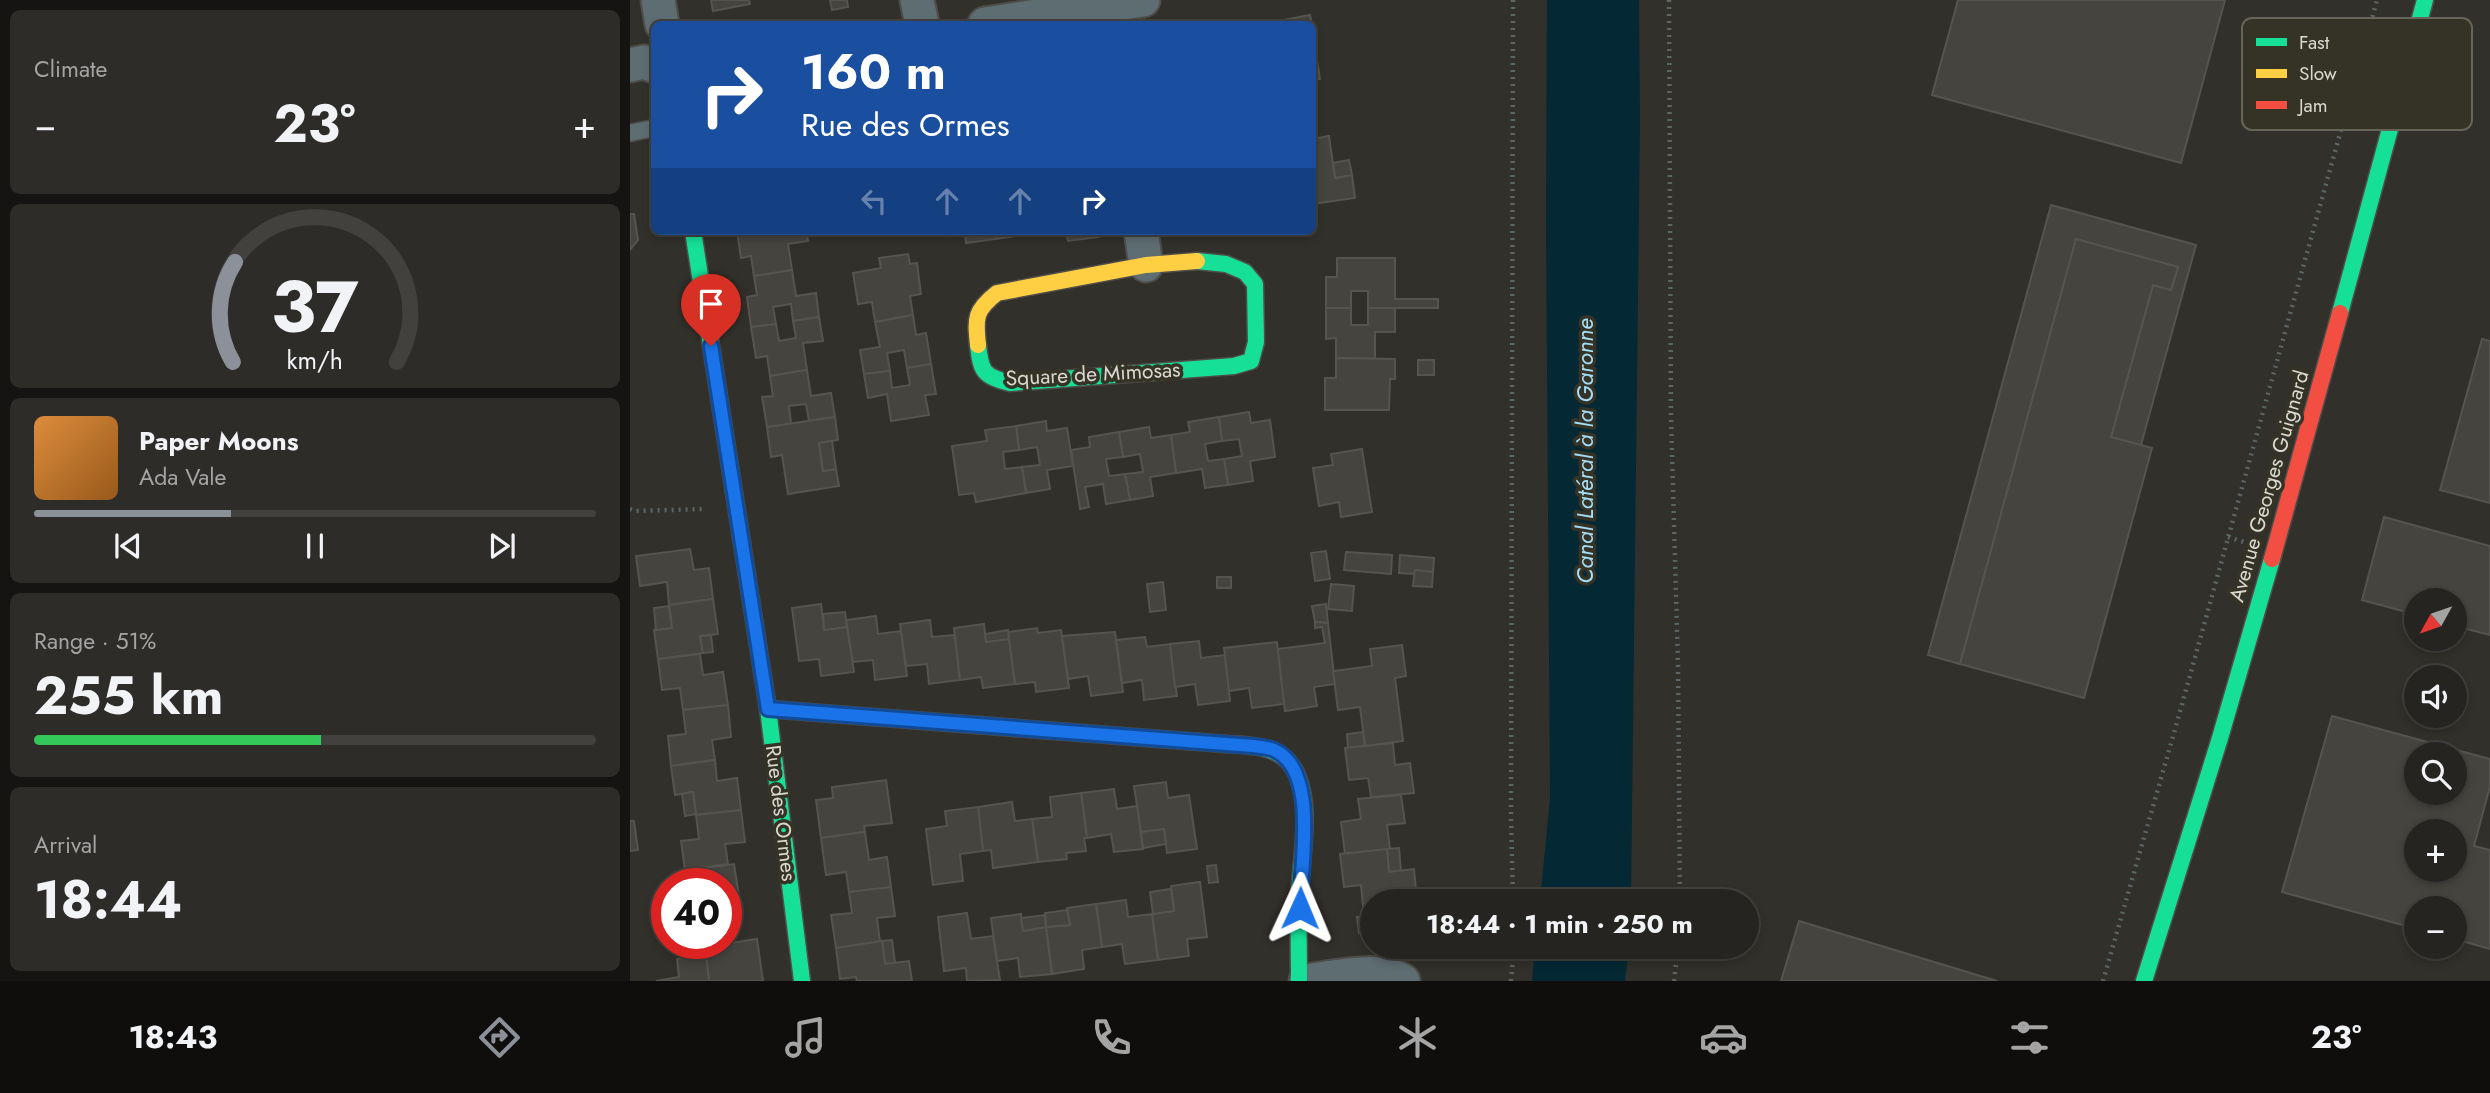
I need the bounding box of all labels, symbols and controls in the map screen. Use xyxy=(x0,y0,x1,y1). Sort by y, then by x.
legend xyxy=(2242,18,2472,130)
text: Fast xyxy=(2299,29,2330,56)
text: 160 m xyxy=(801,37,946,107)
icon: right xyxy=(686,49,777,140)
text: Climate xyxy=(34,52,107,86)
text: Slow xyxy=(2299,60,2337,87)
text: 23° xyxy=(274,86,355,162)
text: Jam xyxy=(2296,92,2328,119)
text: − xyxy=(34,97,56,152)
text: + xyxy=(573,97,596,152)
text: Rue des Ormes xyxy=(801,102,1010,148)
icon: left xyxy=(855,182,893,220)
icon: ahead xyxy=(928,182,966,220)
icon: ahead xyxy=(1001,182,1039,220)
icon: right xyxy=(1074,182,1112,220)
text: 37 xyxy=(271,255,359,360)
pin xyxy=(681,274,741,346)
icon: arrive xyxy=(692,285,730,323)
water label: Canal Latéral à la Garonne xyxy=(1568,318,1602,584)
text: km/h xyxy=(287,342,343,378)
street label: Square de Mimosas xyxy=(1005,354,1181,394)
street label: Avenue Georges Guignard xyxy=(2222,367,2316,605)
text: Paper Moons xyxy=(139,422,299,460)
text: Ada Vale xyxy=(139,460,226,494)
icon: previous xyxy=(109,527,147,565)
icon: pause xyxy=(296,527,334,565)
icon: next xyxy=(483,527,521,565)
north arrow xyxy=(2404,588,2468,651)
map controls xyxy=(2404,588,2467,959)
text: Range · 51% xyxy=(34,624,156,658)
text: 255 km xyxy=(34,658,223,734)
button: sound xyxy=(2404,665,2467,728)
button: search xyxy=(2404,742,2467,805)
street label: Rue des Ormes xyxy=(758,743,804,883)
button: + xyxy=(2404,819,2467,882)
text: Arrival xyxy=(34,828,97,862)
text: 18:44 xyxy=(34,862,182,938)
speed limit sign: 40 xyxy=(651,868,742,959)
position arrow xyxy=(1263,871,1337,945)
button: − xyxy=(2404,896,2467,959)
text: 18:44 · 1 min · 250 m xyxy=(1426,905,1693,943)
icon: directions xyxy=(475,1013,524,1062)
icon: music xyxy=(781,1013,830,1062)
icon: phone xyxy=(1087,1013,1136,1062)
icon: climate xyxy=(1393,1013,1442,1062)
icon: car xyxy=(1699,1013,1748,1062)
icon: filters xyxy=(2005,1013,2054,1062)
text: 18:43 xyxy=(129,1014,217,1060)
text: 23° xyxy=(2311,1014,2361,1060)

